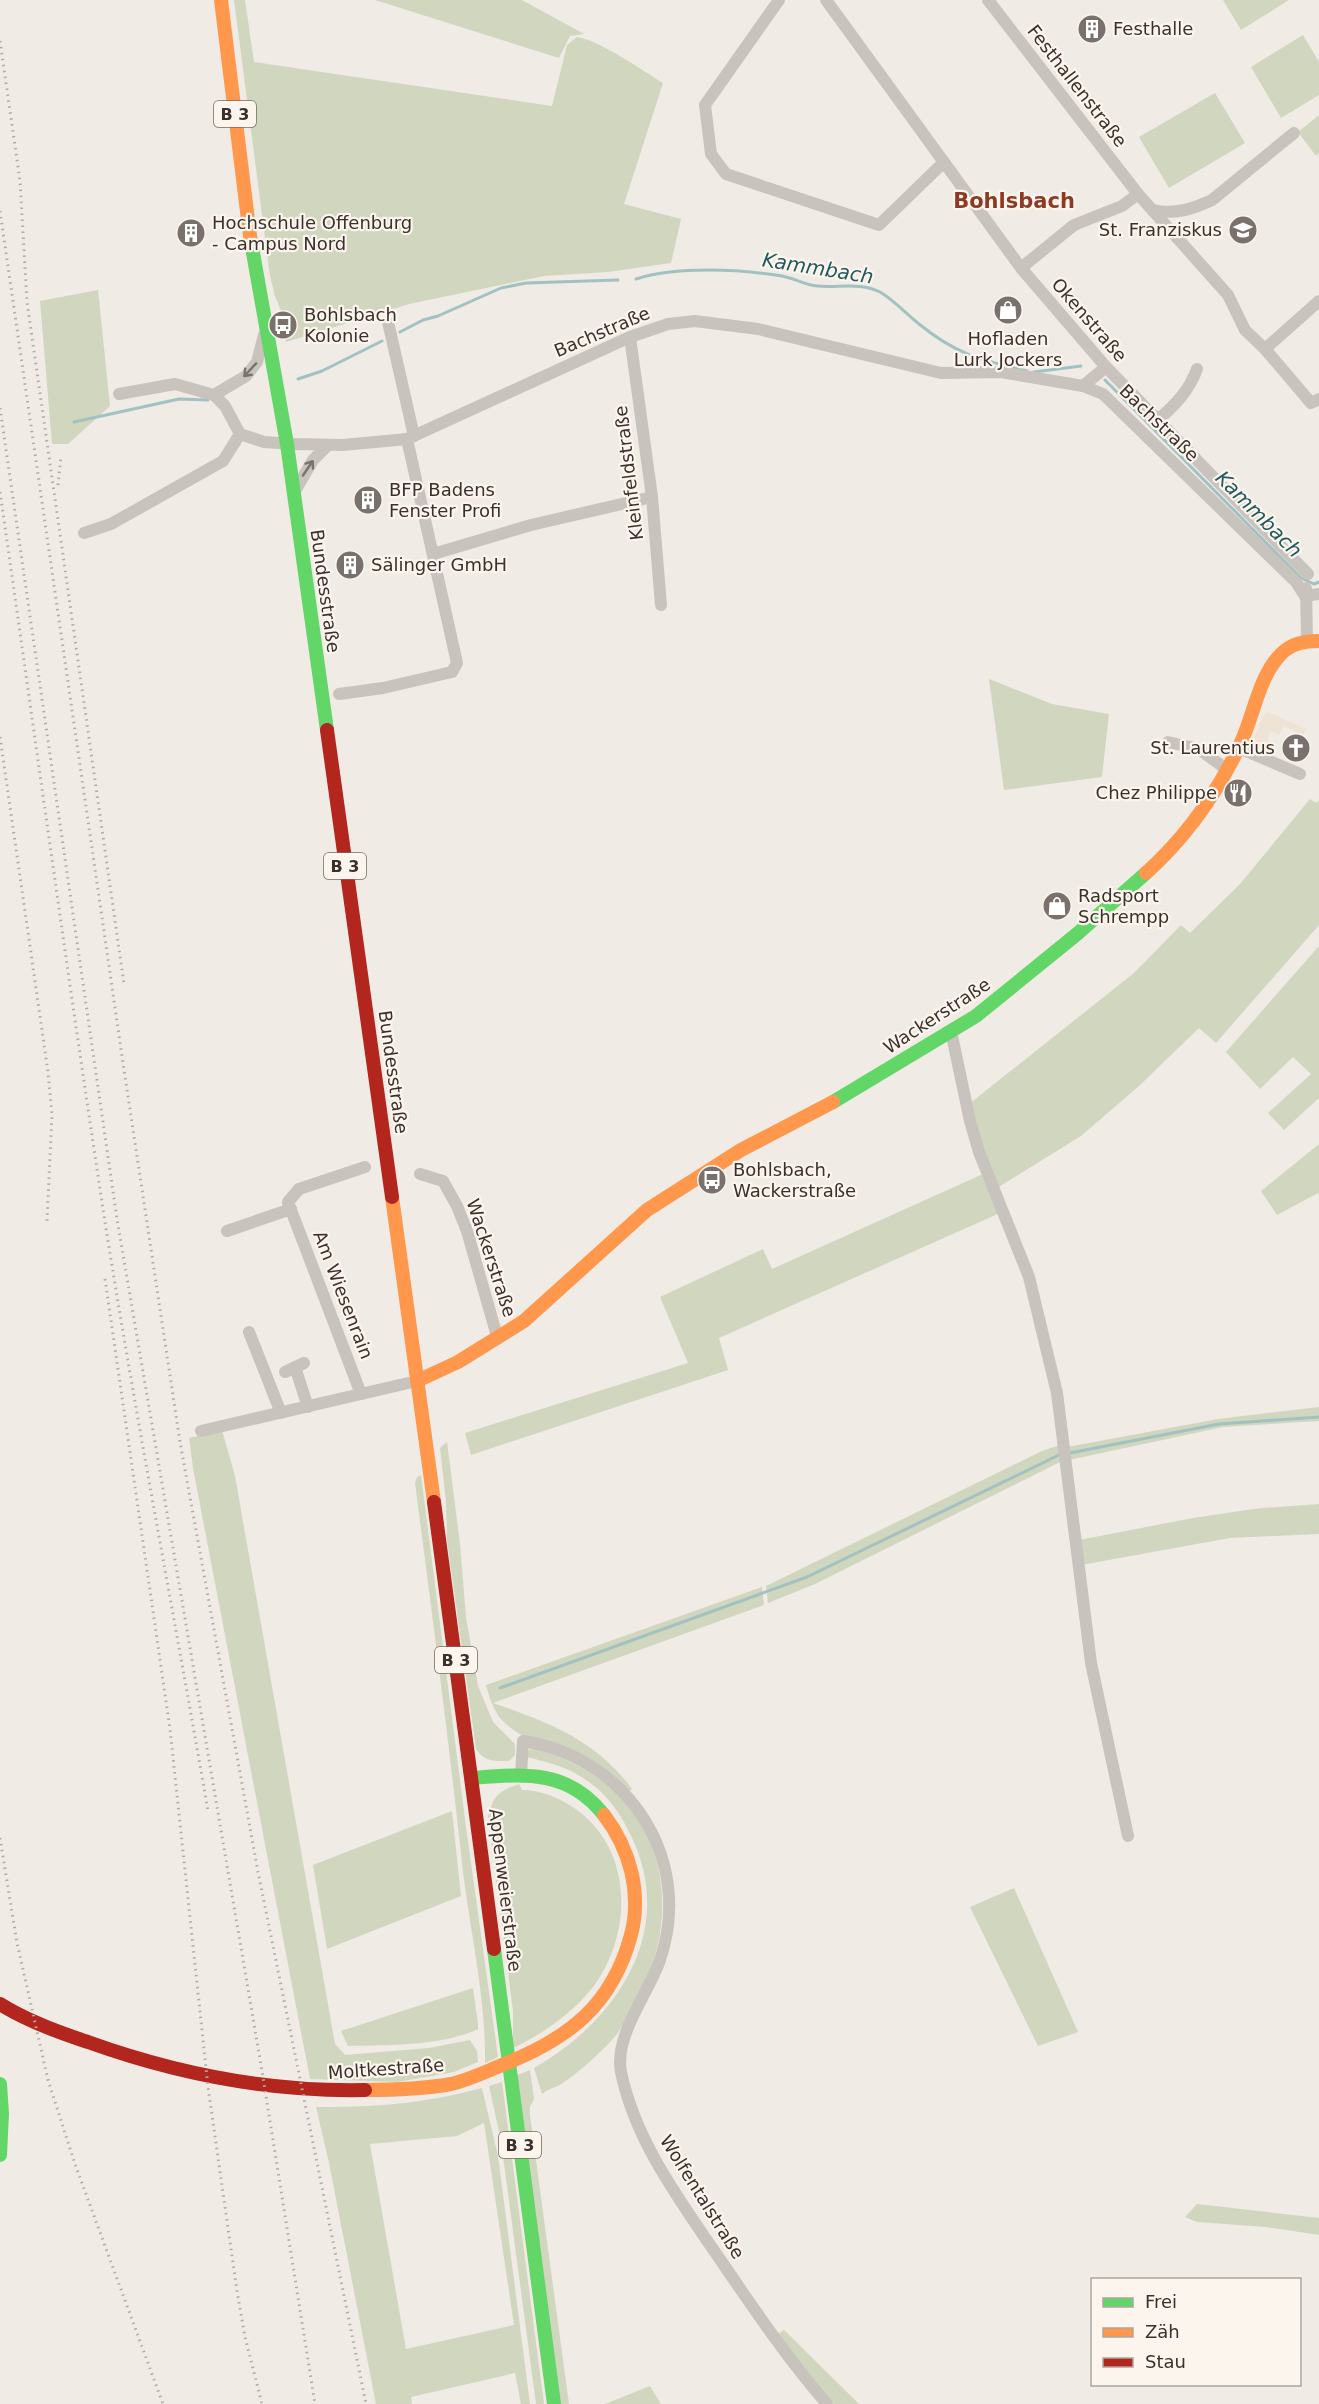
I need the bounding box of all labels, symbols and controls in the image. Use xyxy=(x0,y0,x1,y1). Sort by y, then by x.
building icon: Festhalle xyxy=(1076,13,1108,45)
place label: Festhalle xyxy=(1113,18,1193,39)
street label: Festhallenstraße xyxy=(1023,20,1132,151)
road number: B 3 xyxy=(214,101,256,127)
district label: Bohlsbach xyxy=(953,189,1075,213)
place label: Hochschule Offenburg - Campus Nord xyxy=(212,212,412,254)
school or university icon: St. Franziskus xyxy=(1227,214,1259,246)
building icon: Hochschule Offenburg - Campus Nord xyxy=(175,217,207,249)
place label: St. Franziskus xyxy=(1099,219,1222,240)
water label: Kammbach xyxy=(761,247,875,289)
street label: Okenstraße xyxy=(1047,274,1131,366)
shop icon: Hofladen Lurk Jockers xyxy=(992,294,1024,326)
street label: Bachstraße xyxy=(551,302,653,361)
place label: Bohlsbach Kolonie xyxy=(304,304,397,346)
bus stop icon: Bohlsbach Kolonie xyxy=(267,309,299,341)
place label: Hofladen Lurk Jockers xyxy=(954,328,1062,370)
one-way arrow xyxy=(243,362,257,377)
street label: Bachstraße xyxy=(1115,380,1203,466)
street label: Kleinfeldstraße xyxy=(610,405,647,542)
one-way arrow xyxy=(302,460,314,477)
water label: Kammbach xyxy=(1211,466,1307,562)
place label: BFP Badens Fenster Profi xyxy=(389,479,501,521)
building icon: BFP Badens Fenster Profi xyxy=(352,484,384,516)
street label: Bundesstraße xyxy=(306,528,345,654)
building icon: Sälinger GmbH xyxy=(334,549,366,581)
place label: Sälinger GmbH xyxy=(371,554,507,575)
church icon: St. Laurentius xyxy=(1280,732,1312,764)
place label: St. Laurentius xyxy=(1150,737,1275,758)
restaurant icon: Chez Philippe xyxy=(1222,777,1254,809)
place label: Chez Philippe xyxy=(1096,782,1217,803)
road number: B 3 xyxy=(324,853,366,879)
place label: Radsport Schrempp xyxy=(1078,885,1169,927)
shop icon: Radsport Schrempp xyxy=(1041,890,1073,922)
street label: Wackerstraße xyxy=(879,973,994,1058)
street label: Bundesstraße xyxy=(374,1009,413,1135)
place label: Bohlsbach, Wackerstraße xyxy=(733,1159,856,1201)
bus stop icon: Bohlsbach, Wackerstraße xyxy=(696,1164,728,1196)
street label: Wackerstraße xyxy=(462,1196,520,1320)
street label: Am Wiesenrain xyxy=(309,1228,378,1362)
road number: B 3 xyxy=(435,1647,477,1673)
street label: Appenweierstraße xyxy=(485,1807,526,1973)
street label: Moltkestraße xyxy=(327,2054,445,2083)
street label: Wolfentalstraße xyxy=(656,2131,749,2262)
road number: B 3 xyxy=(499,2132,541,2158)
legend xyxy=(1091,2278,1301,2386)
text: Frei xyxy=(1145,2291,1177,2312)
text: Zäh xyxy=(1145,2321,1180,2342)
text: Stau xyxy=(1145,2351,1186,2372)

